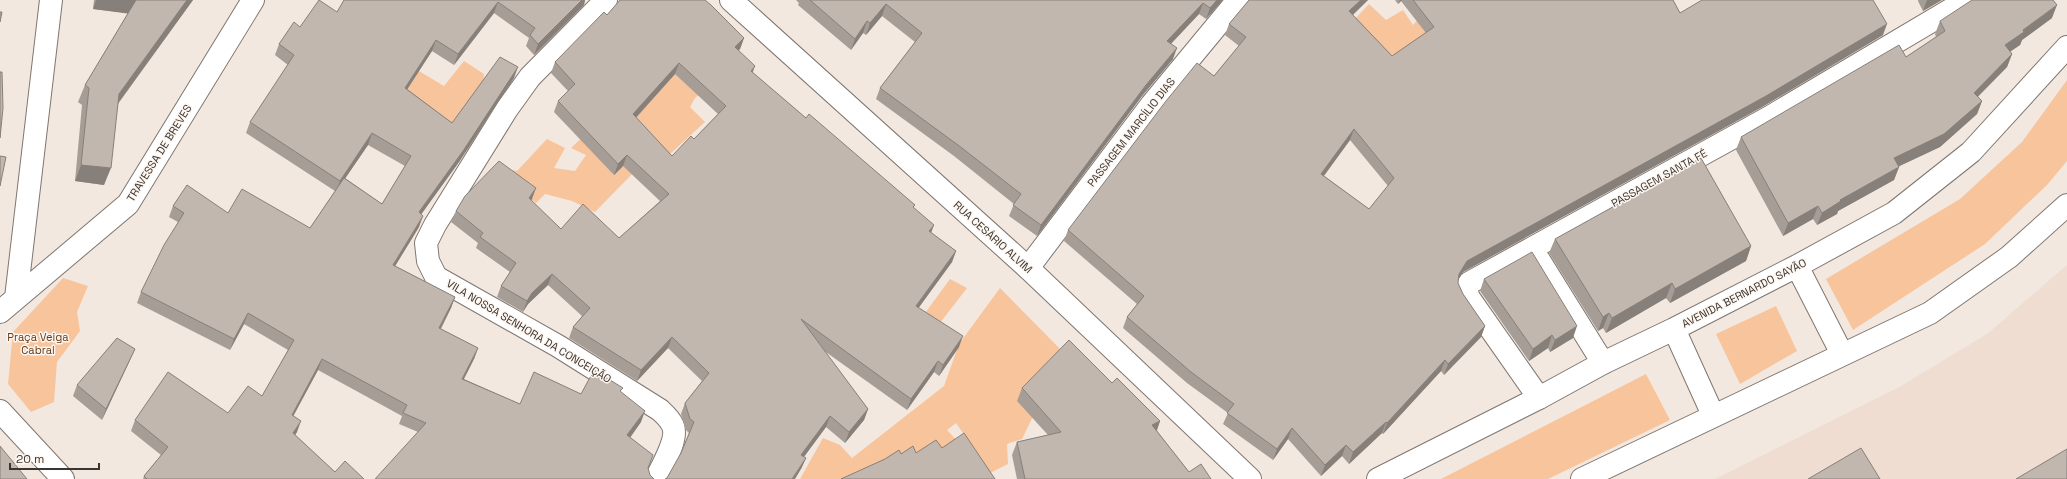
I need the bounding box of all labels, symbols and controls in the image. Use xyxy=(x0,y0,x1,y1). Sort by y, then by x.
street label: PASSAGEM MARCÍLIO DIAS xyxy=(1084,74,1178,189)
street label: TRAVESSA DE BREVES xyxy=(123,101,195,204)
street label: PASSAGEM SANTA FÉ xyxy=(1609,146,1709,210)
street label: RUA CESÁRIO ALVIM xyxy=(951,198,1035,276)
street label: AVENIDA BERNARDO SAYÃO xyxy=(1679,255,1809,331)
street label: VILA NOSSA SENHORA DA CONCEIÇÃO xyxy=(444,276,614,386)
park label: Praça Veiga Cabral xyxy=(7,330,69,357)
scale bar xyxy=(10,445,99,471)
text: 20 m xyxy=(16,451,44,467)

